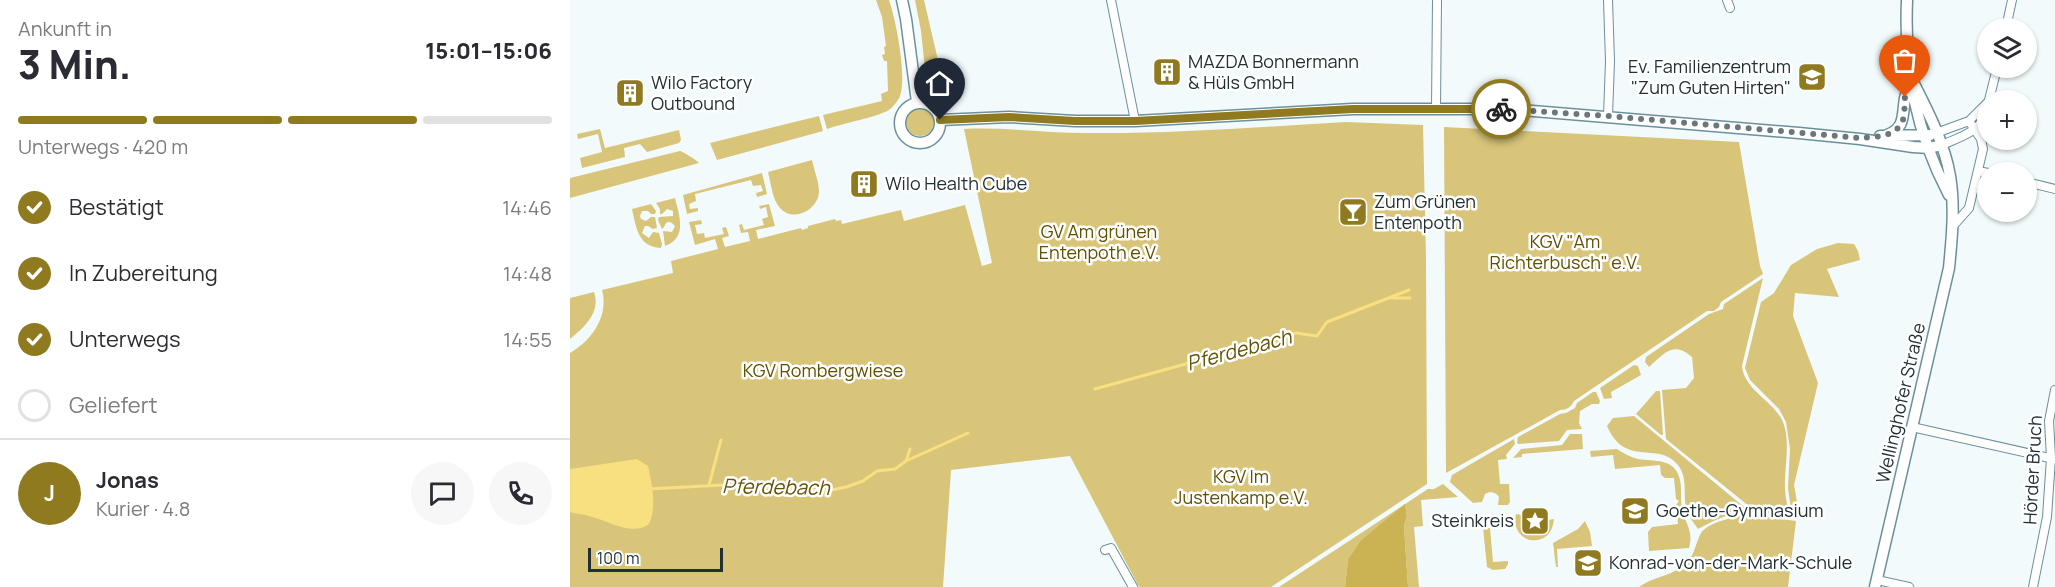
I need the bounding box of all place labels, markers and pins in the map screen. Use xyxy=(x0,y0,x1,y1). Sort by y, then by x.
pin xyxy=(1879,35,1930,97)
place label: MAZDA Bonnermann & Hüls GmbH xyxy=(1188,49,1359,94)
place label: Ev. Familienzentrum "Zum Guten Hirten" xyxy=(1628,54,1791,99)
building icon: MAZDA Bonnermann & Hüls GmbH xyxy=(1151,56,1183,88)
pin xyxy=(914,58,965,120)
school or university icon: Ev. Familienzentrum "Zum Guten Hirten" xyxy=(1796,61,1828,93)
place label: Wilo Factory Outbound xyxy=(651,70,753,115)
building icon: Wilo Factory Outbound xyxy=(614,77,646,109)
building icon: Wilo Health Cube xyxy=(848,168,880,200)
place label: Wilo Health Cube xyxy=(885,171,1027,195)
place label: Zum Grünen Entenpoth xyxy=(1374,189,1476,234)
bar icon: Zum Grünen Entenpoth xyxy=(1337,196,1369,228)
school or university icon: Goethe-Gymnasium xyxy=(1619,495,1651,527)
place label: Goethe-Gymnasium xyxy=(1656,498,1824,522)
place icon: Steinkreis xyxy=(1519,505,1551,537)
place label: Steinkreis xyxy=(1431,508,1514,532)
school or university icon: Konrad-von-der-Mark-Schule xyxy=(1572,547,1604,579)
place label: Konrad-von-der-Mark-Schule xyxy=(1609,550,1852,574)

